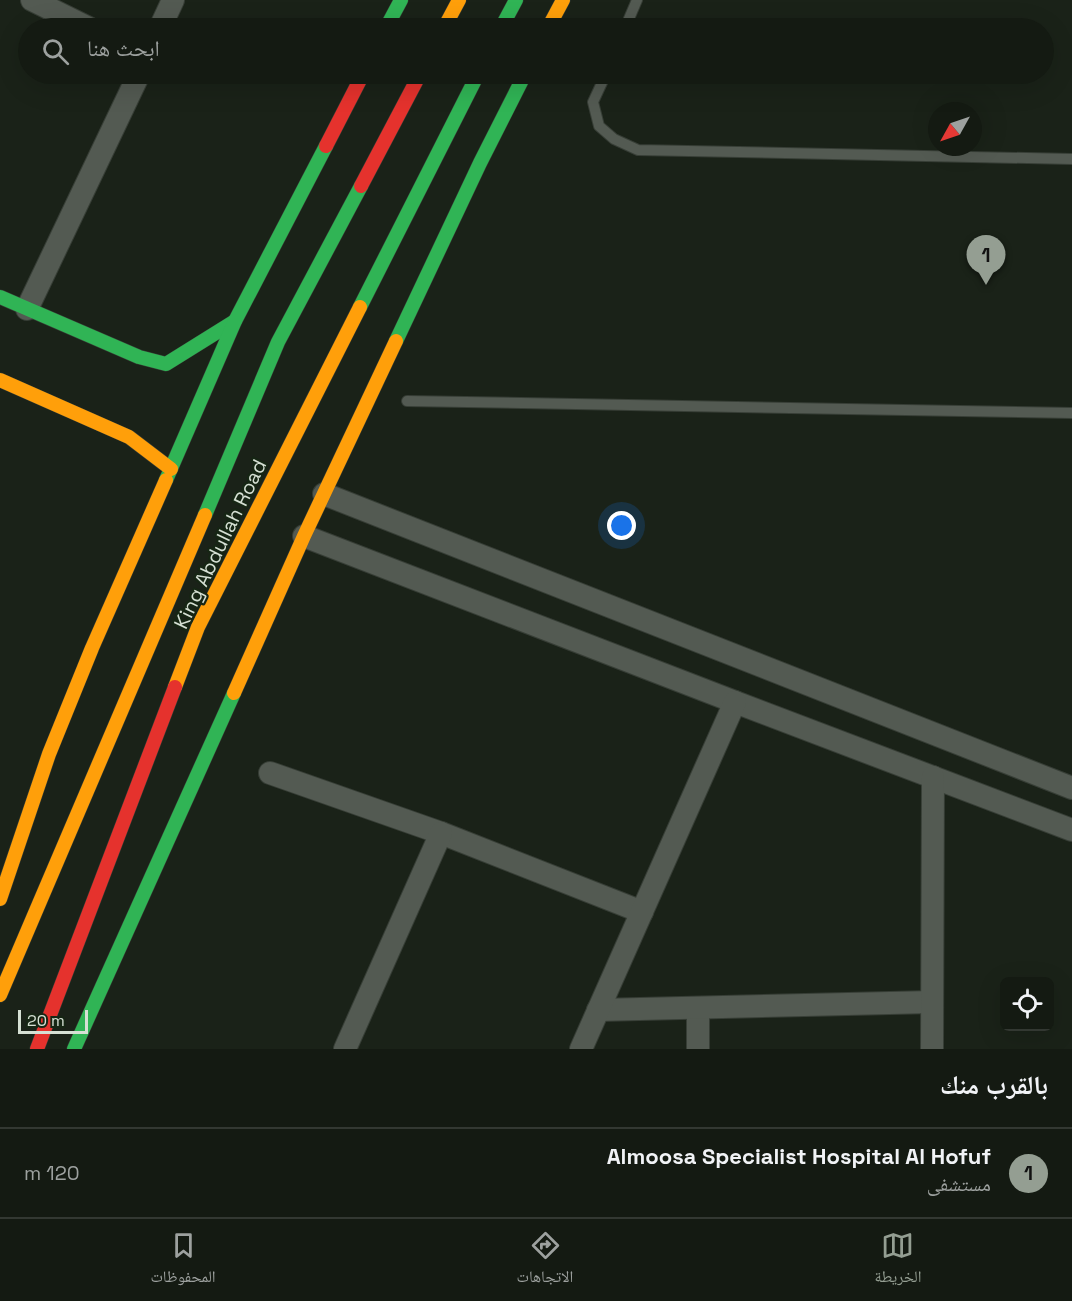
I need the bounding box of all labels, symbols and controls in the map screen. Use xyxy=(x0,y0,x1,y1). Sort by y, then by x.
search box xyxy=(18,18,1054,84)
text: ابحث هنا xyxy=(87,34,160,62)
icon: search xyxy=(39,35,72,68)
north arrow xyxy=(928,102,982,156)
pin: 1 xyxy=(966,236,1006,285)
street label: King Abdullah Road xyxy=(168,455,272,633)
your location xyxy=(607,511,636,540)
map controls xyxy=(1000,977,1054,1031)
button: locate xyxy=(1000,977,1054,1031)
scale bar xyxy=(18,1007,88,1034)
text: 20 m xyxy=(27,1010,65,1031)
text: بالقرب منك xyxy=(940,1068,1048,1102)
text: Almoosa Specialist Hospital Al Hofuf xyxy=(607,1142,991,1170)
text: 120 m xyxy=(24,1160,80,1186)
text: 1 xyxy=(1024,1160,1033,1186)
text: مستشفى xyxy=(927,1171,991,1197)
tab: المحفوظات xyxy=(151,1229,216,1292)
tab: الاتجاهات xyxy=(517,1229,573,1292)
tab: الخريطة xyxy=(874,1229,922,1292)

